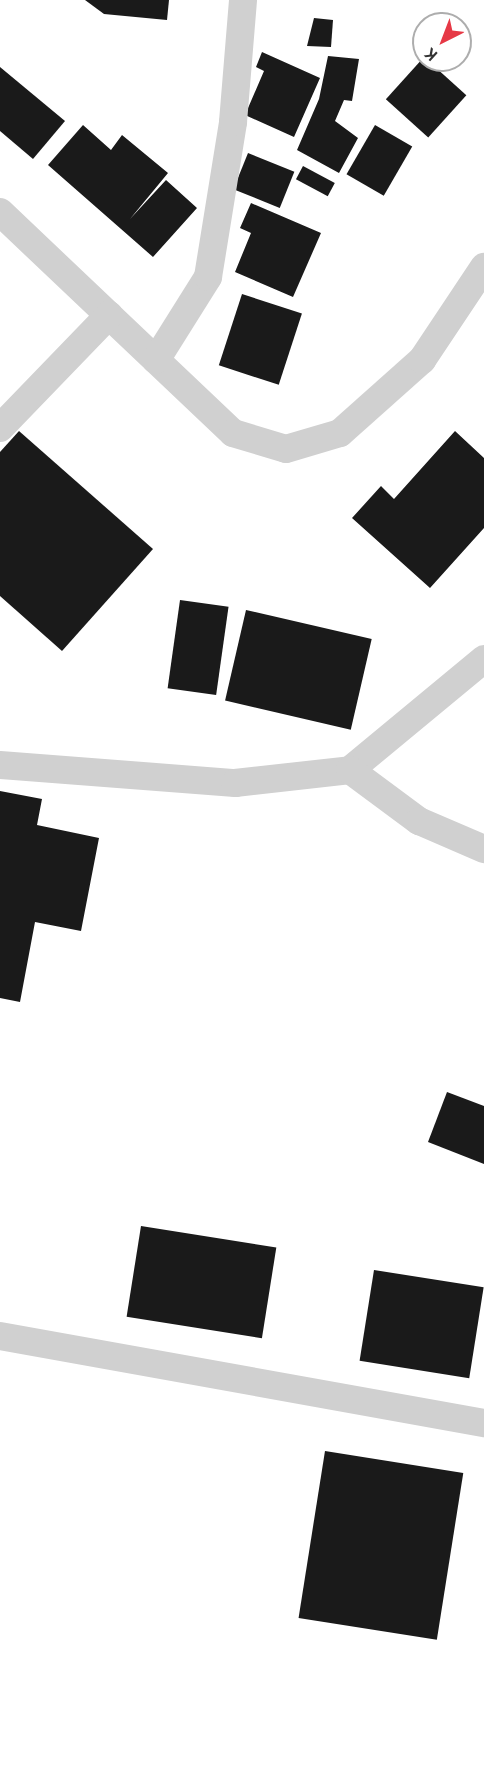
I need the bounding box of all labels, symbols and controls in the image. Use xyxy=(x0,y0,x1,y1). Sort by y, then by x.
north arrow xyxy=(412,12,472,72)
text: K xyxy=(420,43,442,66)

